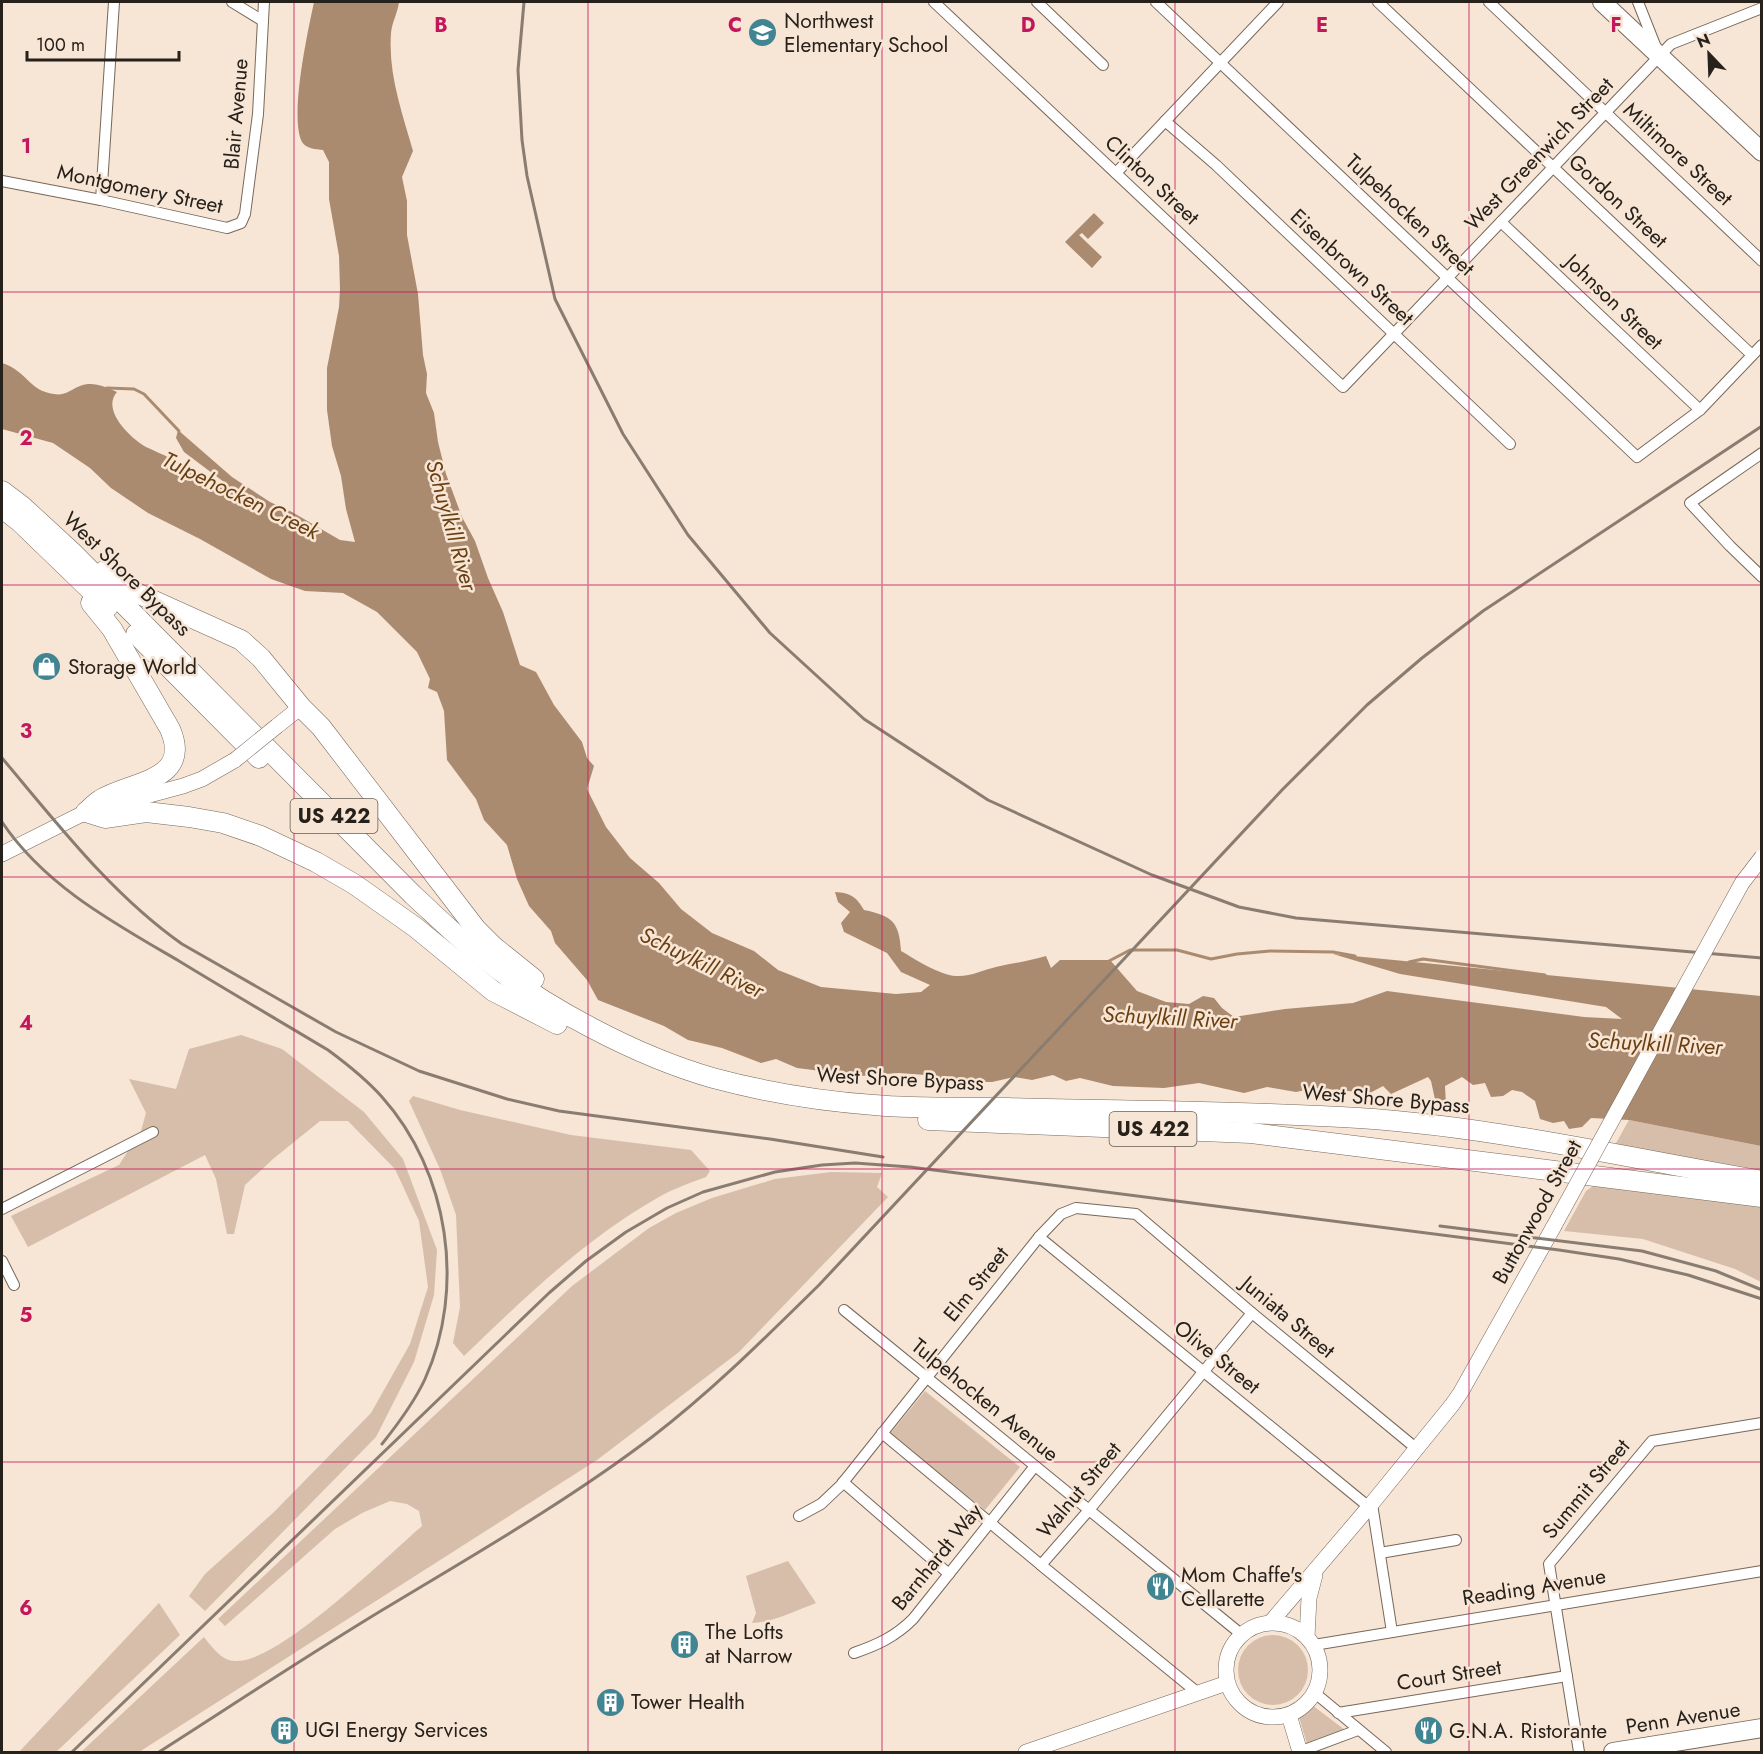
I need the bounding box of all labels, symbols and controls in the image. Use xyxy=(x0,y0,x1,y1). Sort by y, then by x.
place label: Northwest Elementary School xyxy=(784,6,948,60)
text: B xyxy=(434,11,448,40)
text: C xyxy=(728,11,742,40)
text: D xyxy=(1021,11,1035,40)
text: E xyxy=(1316,11,1328,40)
text: F xyxy=(1610,11,1622,40)
school or university icon: Northwest Elementary School xyxy=(747,17,779,49)
scale bar xyxy=(27,24,178,62)
north arrow xyxy=(1679,24,1739,84)
text: N xyxy=(1693,28,1714,54)
text: 100 m xyxy=(36,32,85,58)
street label: Blair Avenue xyxy=(216,57,256,171)
street label: West Greenwich Street xyxy=(1458,71,1620,237)
street label: Miltimore Street xyxy=(1617,95,1739,213)
street label: Clinton Street xyxy=(1098,128,1206,232)
text: 1 xyxy=(21,132,31,161)
street label: Tulpehocken Street xyxy=(1339,147,1481,283)
street label: Gordon Street xyxy=(1562,147,1674,255)
street label: Montgomery Street xyxy=(54,157,226,221)
street label: Eisenbrown Street xyxy=(1284,202,1420,332)
street label: Johnson Street xyxy=(1556,245,1670,357)
text: 2 xyxy=(19,424,33,453)
water label: Tulpehocken Creek xyxy=(157,443,326,548)
water label: Schuylkill River xyxy=(418,456,486,596)
street label: West Shore Bypass xyxy=(56,505,198,643)
shop icon: Storage World xyxy=(31,651,63,683)
place label: Storage World xyxy=(68,652,197,682)
text: 3 xyxy=(20,717,32,746)
road number: US 422 xyxy=(290,799,378,833)
water label: Schuylkill River xyxy=(634,918,771,1007)
water label: Schuylkill River xyxy=(1102,997,1240,1037)
text: 4 xyxy=(19,1009,33,1038)
water label: Schuylkill River xyxy=(1587,1023,1725,1063)
street label: West Shore Bypass xyxy=(815,1060,985,1098)
street label: West Shore Bypass xyxy=(1301,1077,1471,1121)
road number: US 422 xyxy=(1110,1112,1196,1146)
street label: Buttonwood Street xyxy=(1485,1135,1589,1289)
street label: Elm Street xyxy=(936,1240,1016,1328)
street label: Juniata Street xyxy=(1232,1267,1341,1365)
text: 5 xyxy=(20,1301,33,1330)
street label: Olive Street xyxy=(1168,1313,1266,1401)
street label: Tulpehocken Avenue xyxy=(905,1331,1065,1469)
street label: Summit Street xyxy=(1535,1433,1637,1545)
street label: Walnut Street xyxy=(1030,1435,1128,1545)
street label: Barnhardt Way xyxy=(885,1497,990,1617)
place label: Mom Chaffe's Cellarette xyxy=(1181,1560,1302,1614)
street label: Reading Avenue xyxy=(1460,1561,1608,1613)
restaurant icon: Mom Chaffe's Cellarette xyxy=(1144,1571,1176,1603)
text: 6 xyxy=(19,1594,33,1623)
place label: The Lofts at Narrow xyxy=(705,1617,793,1671)
building icon: The Lofts at Narrow xyxy=(668,1628,700,1660)
street label: Court Street xyxy=(1395,1652,1503,1698)
building icon: Tower Health xyxy=(594,1686,626,1718)
place label: Tower Health xyxy=(631,1687,745,1717)
street label: Penn Avenue xyxy=(1624,1694,1743,1742)
building icon: UGI Energy Services xyxy=(268,1714,300,1746)
place label: UGI Energy Services xyxy=(305,1715,488,1745)
restaurant icon: G.N.A. Ristorante xyxy=(1412,1715,1444,1747)
place label: G.N.A. Ristorante xyxy=(1449,1716,1607,1746)

